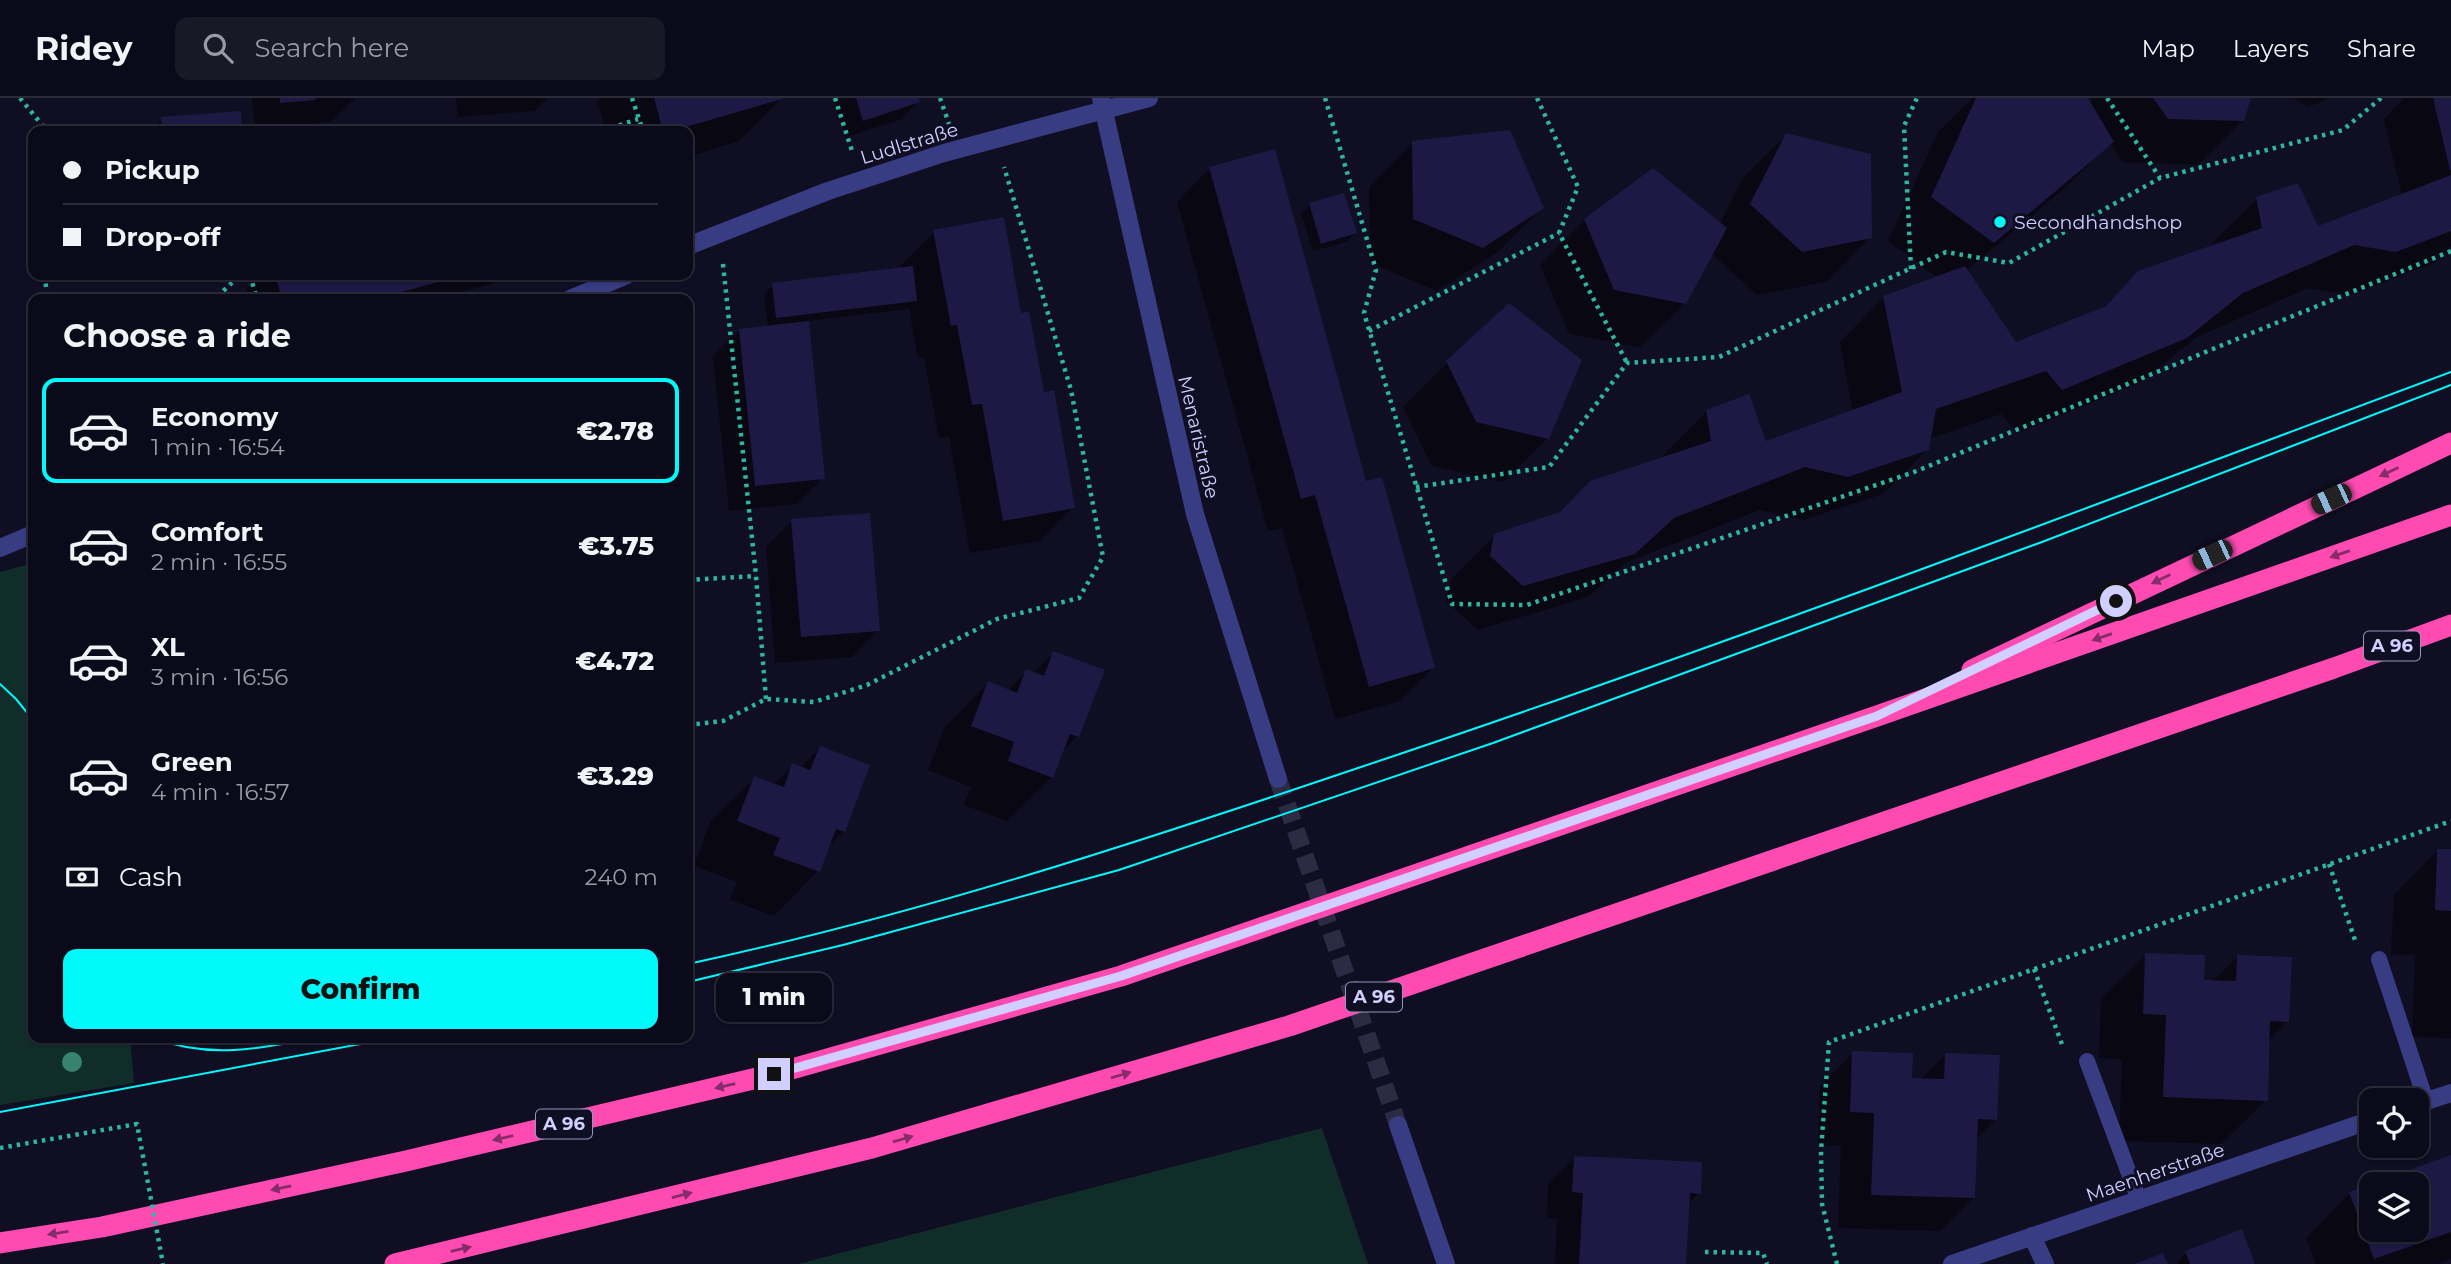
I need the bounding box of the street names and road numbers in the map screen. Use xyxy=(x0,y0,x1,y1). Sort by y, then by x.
street label: Ludlstraße xyxy=(857,118,961,169)
street label: Menaristraße xyxy=(1173,373,1224,501)
road number: A 96 xyxy=(2364,632,2420,660)
road number: A 96 xyxy=(1346,982,1402,1012)
road number: A 96 xyxy=(536,1110,592,1139)
street label: Maenherstraße xyxy=(2083,1138,2227,1207)

